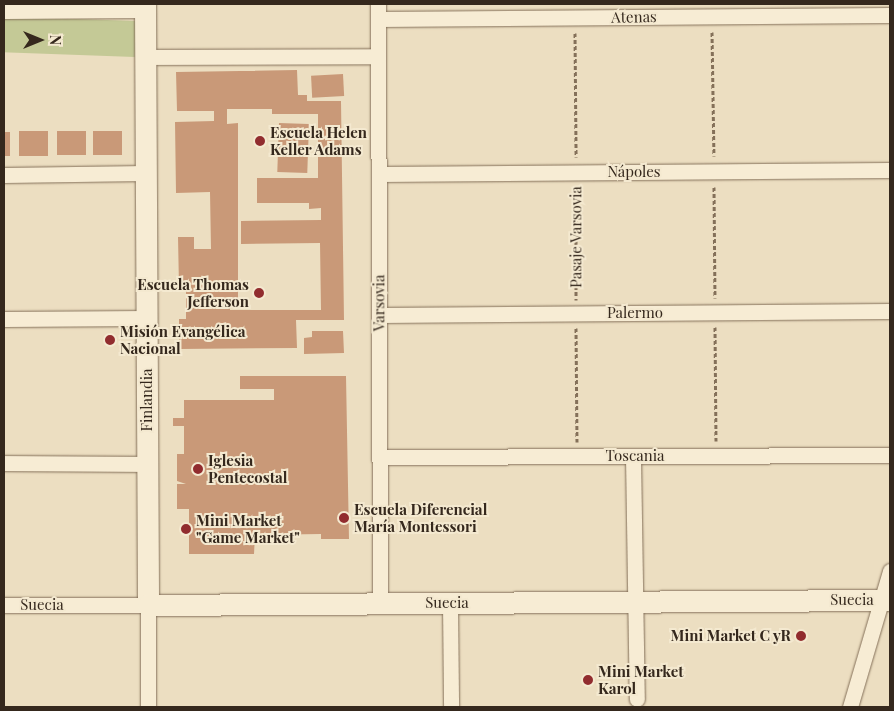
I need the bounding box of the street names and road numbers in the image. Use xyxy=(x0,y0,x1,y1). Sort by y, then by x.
street label: Atenas xyxy=(611,8,657,26)
street label: Nápoles xyxy=(608,163,660,181)
street label: Pasaje Varsovia xyxy=(567,186,585,288)
street label: Varsovia xyxy=(370,275,388,331)
street label: Palermo xyxy=(607,304,663,322)
street label: Finlandia xyxy=(138,368,156,432)
street label: Toscania xyxy=(605,447,665,465)
street label: Suecia xyxy=(830,591,874,609)
street label: Suecia xyxy=(425,594,469,612)
street label: Suecia xyxy=(20,596,64,614)

